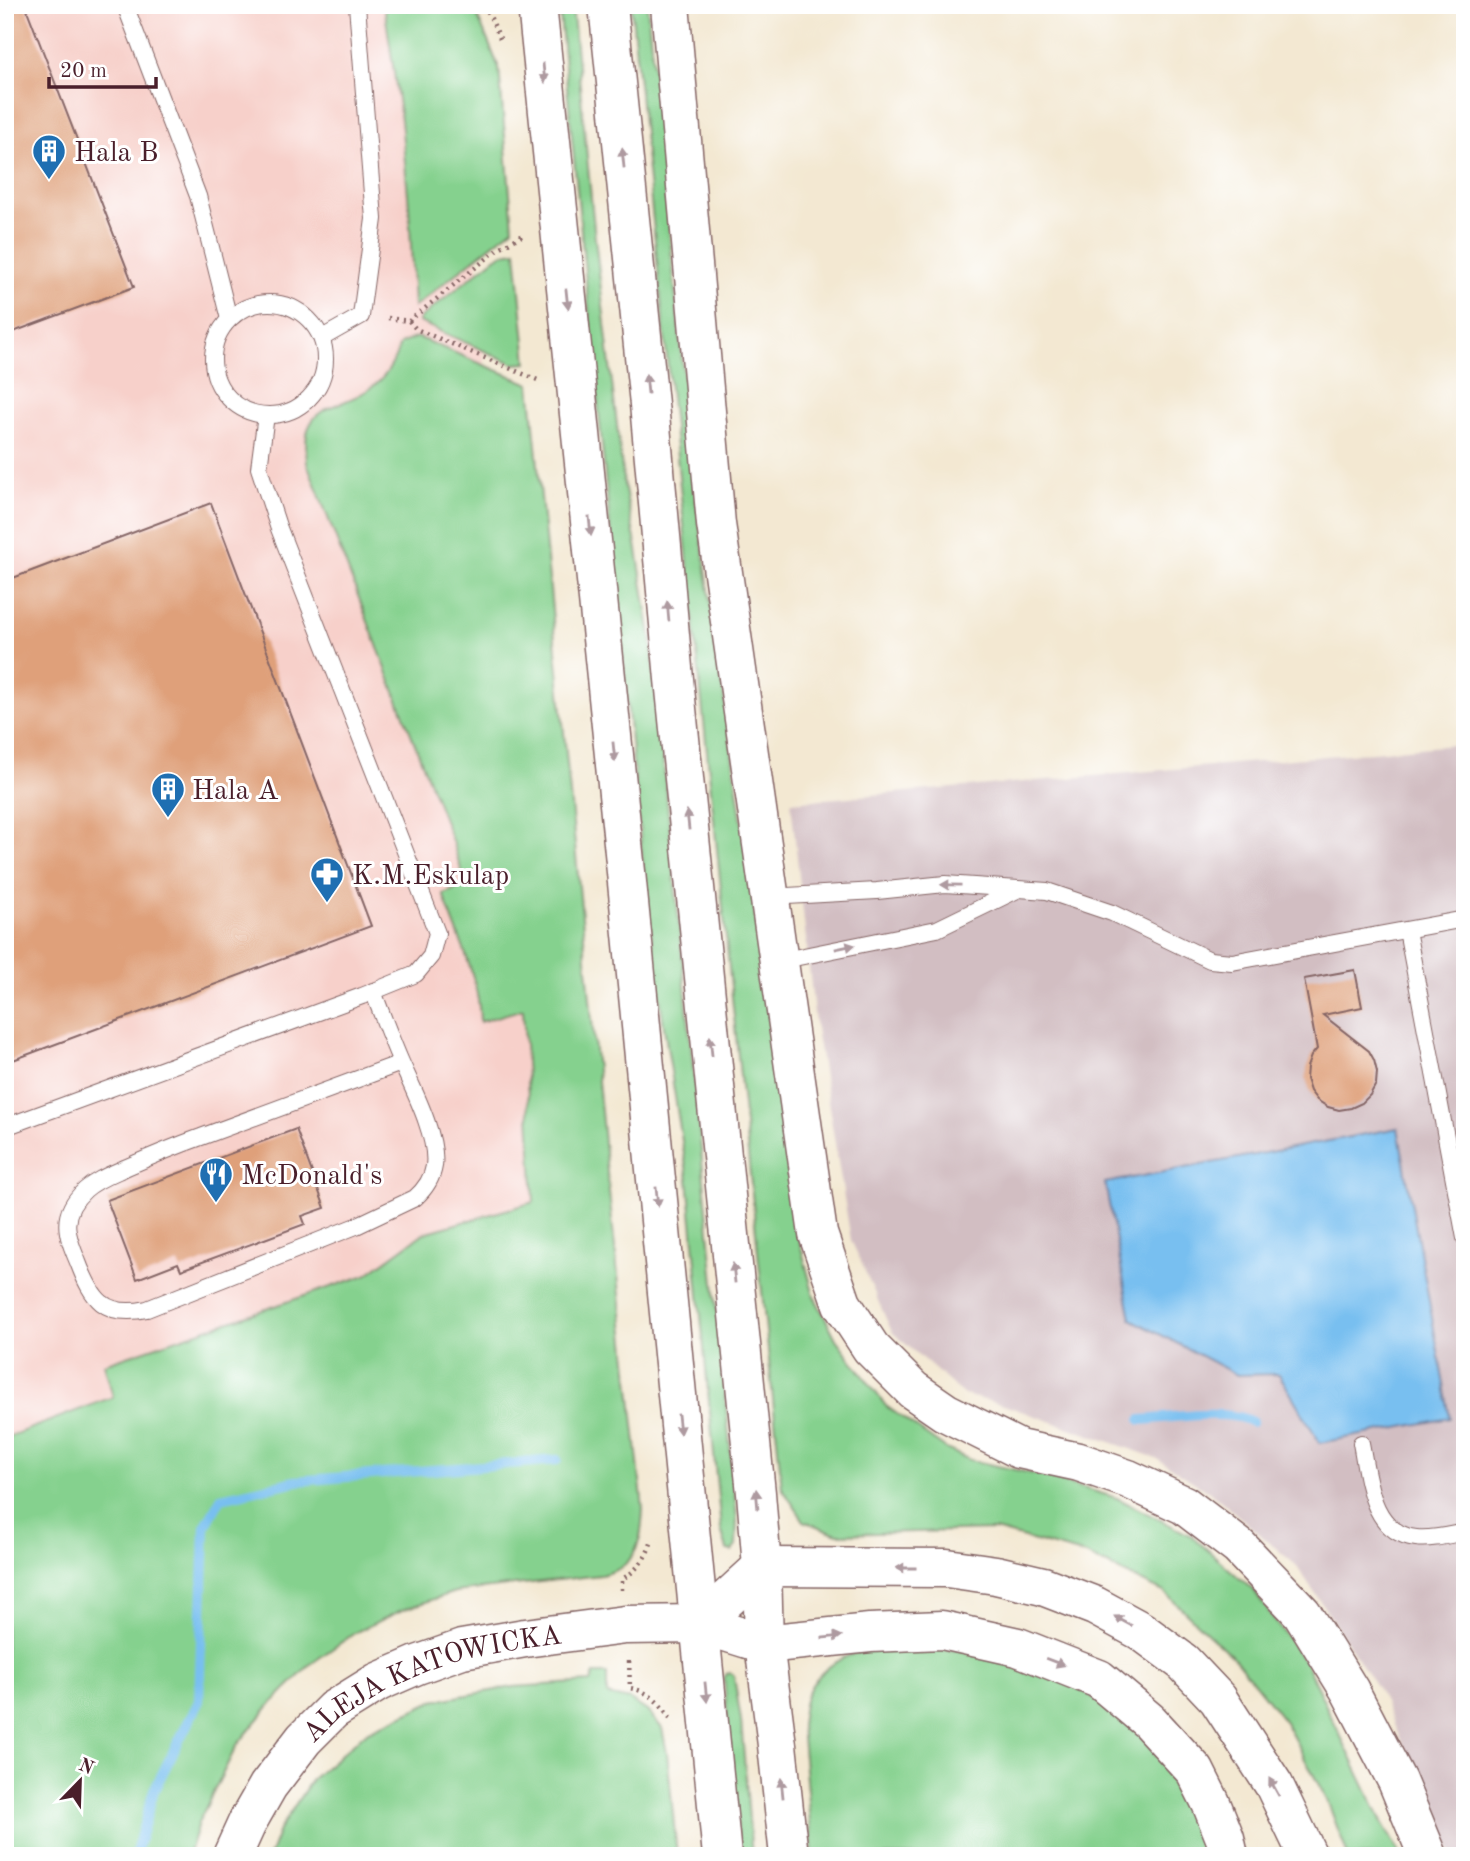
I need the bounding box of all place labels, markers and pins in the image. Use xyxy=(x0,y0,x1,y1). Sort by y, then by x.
building icon: Hala B xyxy=(30,132,68,181)
place label: Hala B xyxy=(74,140,158,168)
building icon: Hala A xyxy=(149,770,187,819)
place label: Hala A xyxy=(192,778,279,806)
pharmacy icon: K.M.Eskulap xyxy=(308,855,346,904)
place label: K.M.Eskulap xyxy=(352,863,509,891)
restaurant icon: McDonald's xyxy=(197,1155,235,1204)
place label: McDonald's xyxy=(241,1163,382,1191)

